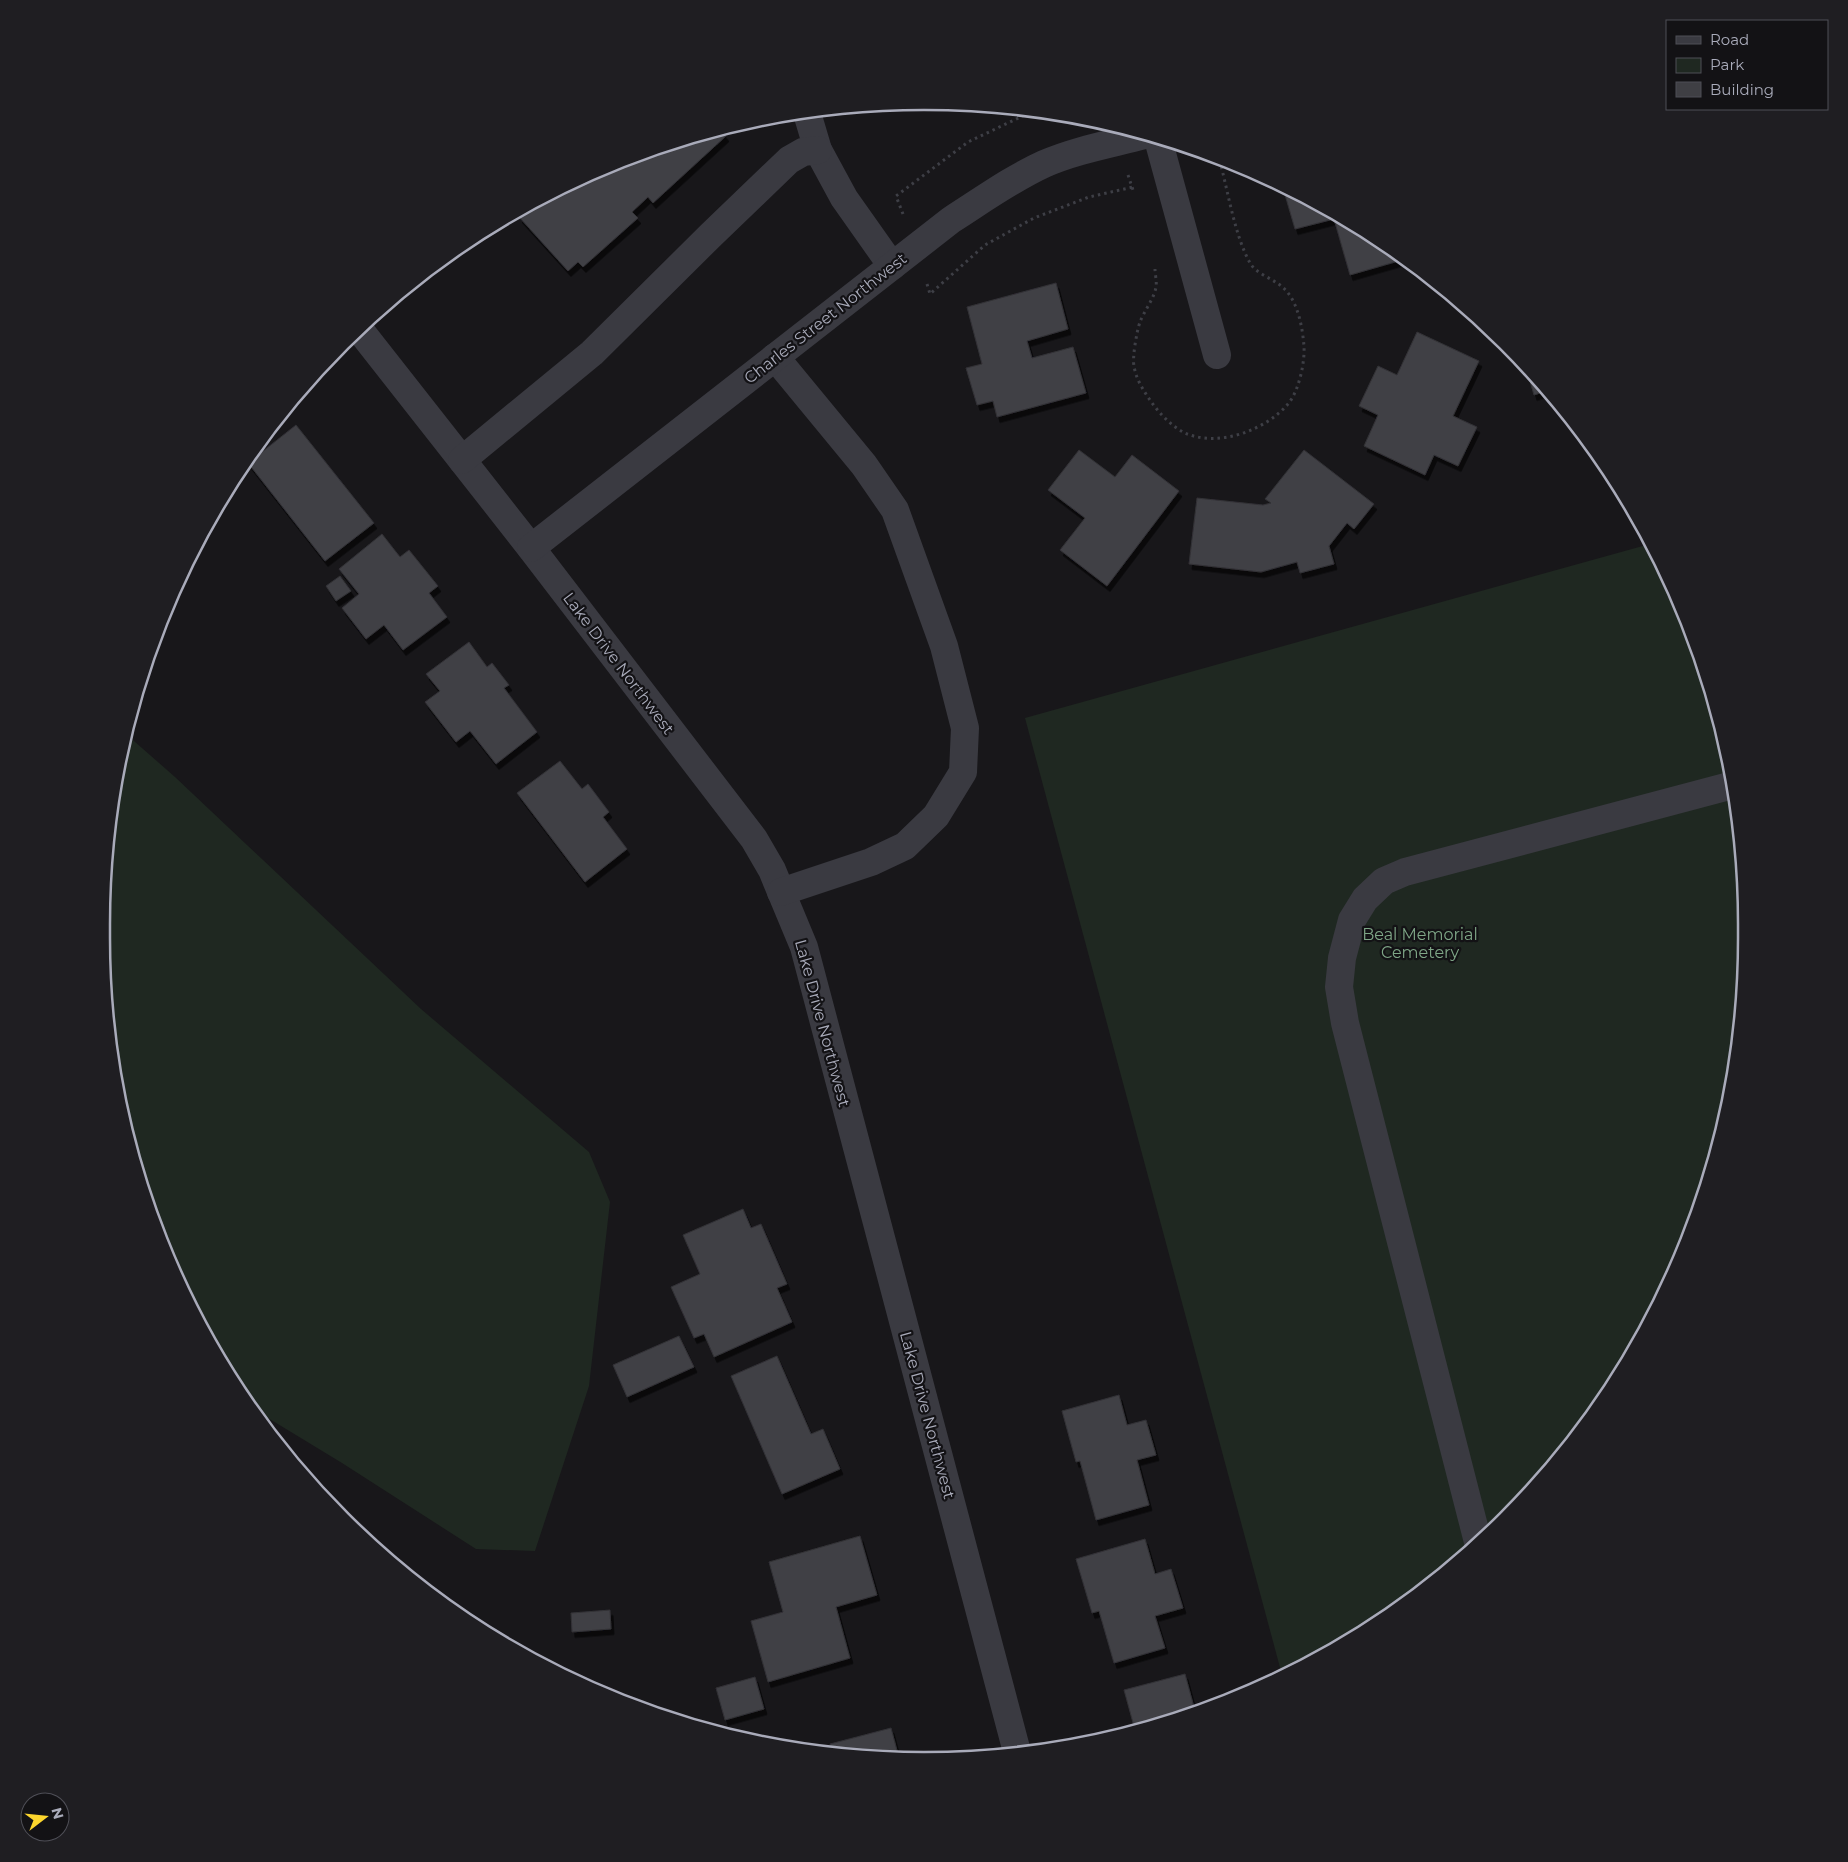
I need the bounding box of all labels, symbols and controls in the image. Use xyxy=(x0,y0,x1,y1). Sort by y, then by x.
legend xyxy=(1666,20,1828,110)
text: Road xyxy=(1710,30,1749,49)
text: Park xyxy=(1710,55,1744,74)
text: Building xyxy=(1710,80,1774,99)
street label: Charles Street Northwest xyxy=(740,249,911,388)
street label: Lake Drive Northwest xyxy=(559,589,678,738)
park label: Beal Memorial Cemetery xyxy=(1362,925,1478,962)
street label: Lake Drive Northwest xyxy=(791,937,854,1109)
street label: Lake Drive Northwest xyxy=(896,1329,959,1501)
north arrow xyxy=(20,1792,70,1842)
text: N xyxy=(47,1805,68,1821)

